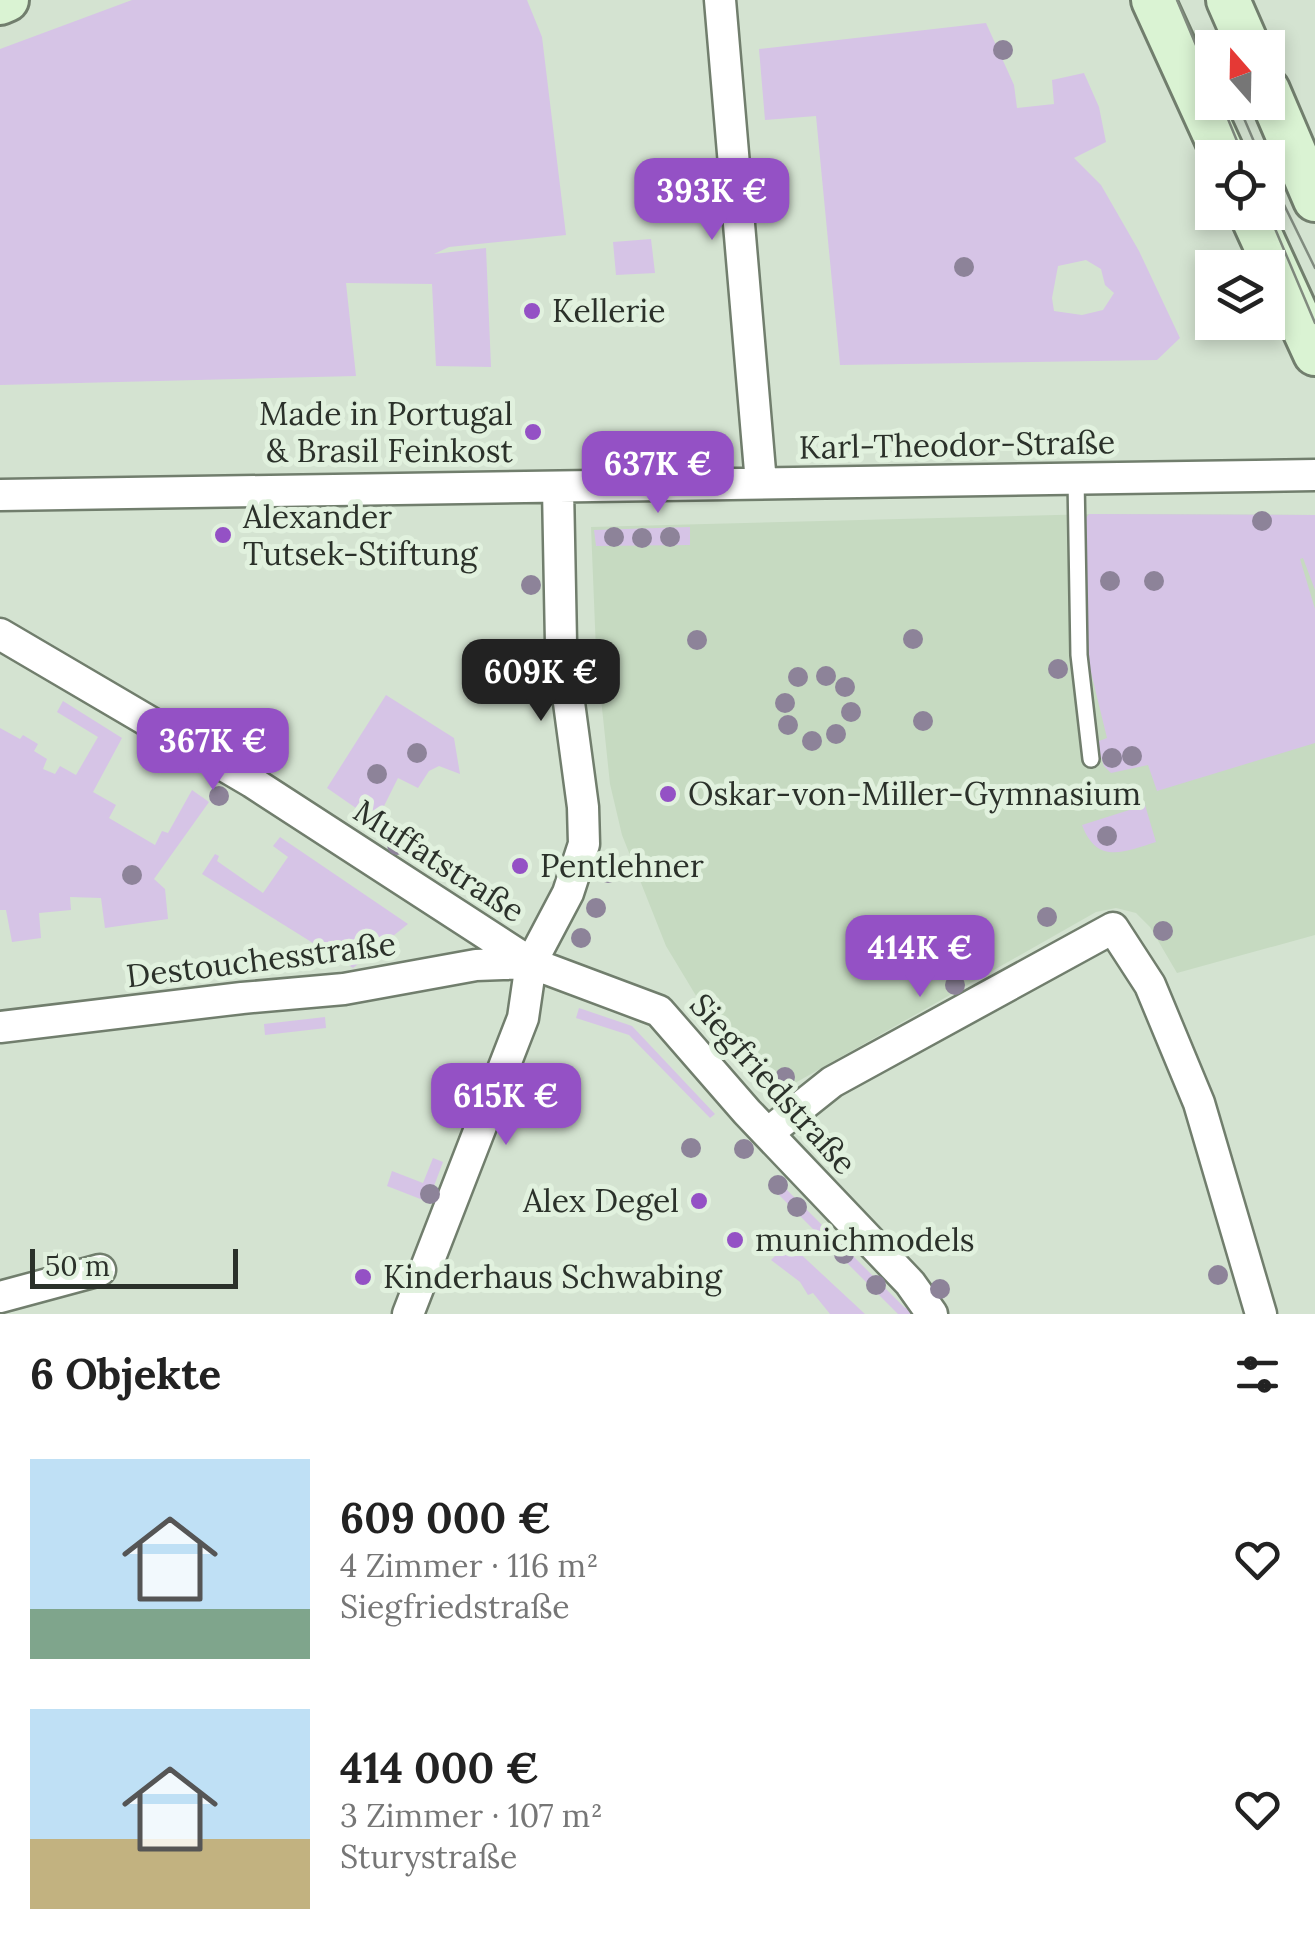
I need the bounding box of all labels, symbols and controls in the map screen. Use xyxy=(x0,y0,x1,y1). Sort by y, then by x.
north arrow xyxy=(1195,30,1285,120)
map controls xyxy=(1195,30,1285,340)
button: locate xyxy=(1195,140,1285,230)
pin: 393K € xyxy=(631,158,793,243)
text: 393K € xyxy=(656,170,768,211)
button: layers xyxy=(1195,250,1285,340)
place label: Kellerie xyxy=(552,290,666,331)
marker: Kellerie xyxy=(521,300,543,322)
place label: Made in Portugal & Brasil Feinkost xyxy=(259,393,514,471)
marker: Made in Portugal & Brasil Feinkost xyxy=(522,421,544,443)
street label: Karl-Theodor-Straße xyxy=(799,421,1115,468)
pin: 637K € xyxy=(577,431,739,516)
text: 637K € xyxy=(604,443,712,484)
place label: Alexander Tutsek-Stiftung xyxy=(242,496,479,574)
marker: Alexander Tutsek-Stiftung xyxy=(212,524,234,546)
pin: 609K € xyxy=(460,639,622,724)
text: 609K € xyxy=(484,651,598,692)
pin: 367K € xyxy=(132,708,294,793)
text: 367K € xyxy=(159,720,267,761)
place label: Oskar-von-Miller-Gymnasium xyxy=(688,773,1141,814)
marker: Oskar-von-Miller-Gymnasium xyxy=(657,783,679,805)
street label: Muffatstraße xyxy=(346,790,532,931)
place label: Pentlehner xyxy=(540,845,704,886)
marker: Pentlehner xyxy=(509,855,531,877)
pin: 414K € xyxy=(839,915,1001,1000)
street label: Destouchesstraße xyxy=(124,923,398,996)
text: 414K € xyxy=(867,927,973,968)
street label: Siegfriedstraße xyxy=(681,985,865,1183)
pin: 615K € xyxy=(425,1063,587,1148)
text: 615K € xyxy=(453,1075,559,1116)
place label: Alex Degel xyxy=(522,1180,679,1221)
marker: Alex Degel xyxy=(688,1190,710,1212)
place label: munichmodels xyxy=(755,1219,975,1260)
marker: munichmodels xyxy=(724,1229,746,1251)
scale bar xyxy=(30,1244,238,1288)
text: 50 m xyxy=(45,1248,110,1284)
place label: Kinderhaus Schwabing xyxy=(383,1256,723,1297)
marker: Kinderhaus Schwabing xyxy=(352,1266,374,1288)
text: 6 Objekte xyxy=(30,1347,221,1401)
icon: filters xyxy=(1230,1347,1285,1402)
text: 609 000 € xyxy=(340,1491,551,1545)
icon: home xyxy=(110,1499,230,1619)
icon: heart xyxy=(1230,1532,1285,1587)
text: 4 Zimmer · 116 m² xyxy=(340,1545,599,1586)
text: Siegfriedstraße xyxy=(340,1586,570,1627)
text: 414 000 € xyxy=(340,1741,539,1795)
icon: home xyxy=(110,1749,230,1869)
icon: heart xyxy=(1230,1782,1285,1837)
text: 3 Zimmer · 107 m² xyxy=(340,1795,603,1836)
text: Sturystraße xyxy=(340,1836,517,1877)

